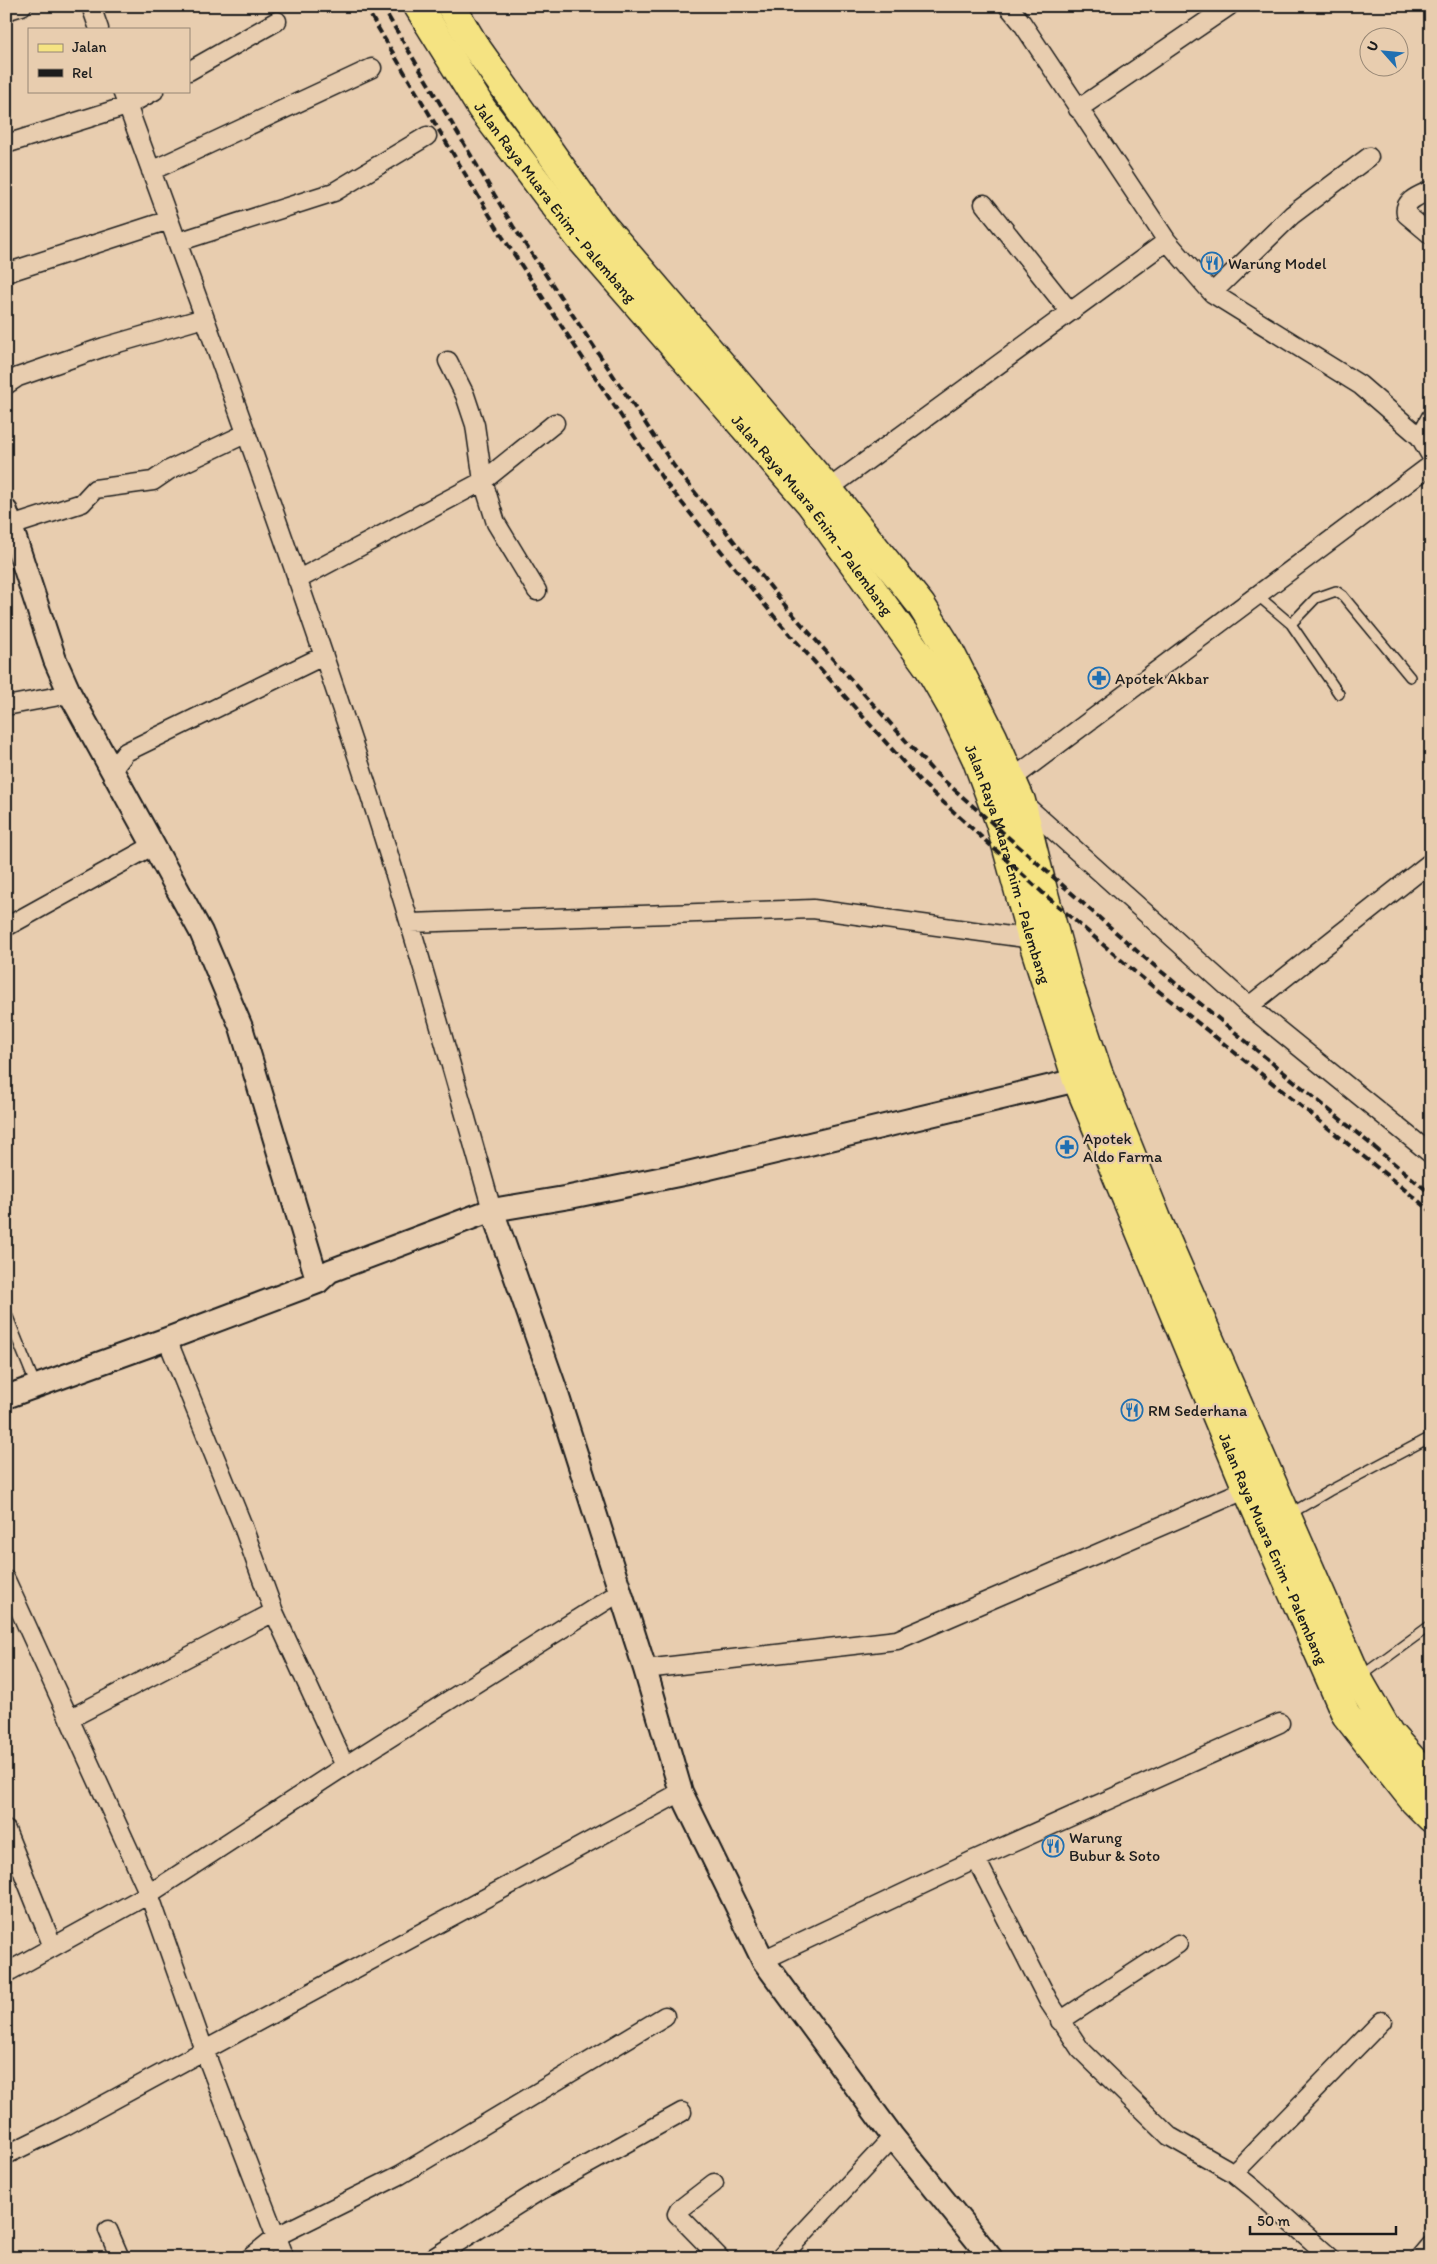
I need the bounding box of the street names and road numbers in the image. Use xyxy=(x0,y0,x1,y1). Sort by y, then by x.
street label: Jalan Raya Muara Enim - Palembang xyxy=(470,98,641,307)
street label: Jalan Raya Muara Enim - Palembang xyxy=(728,410,898,620)
street label: Jalan Raya Muara Enim - Palembang xyxy=(961,741,1055,987)
street label: Jalan Raya Muara Enim - Palembang xyxy=(1215,1430,1332,1668)

